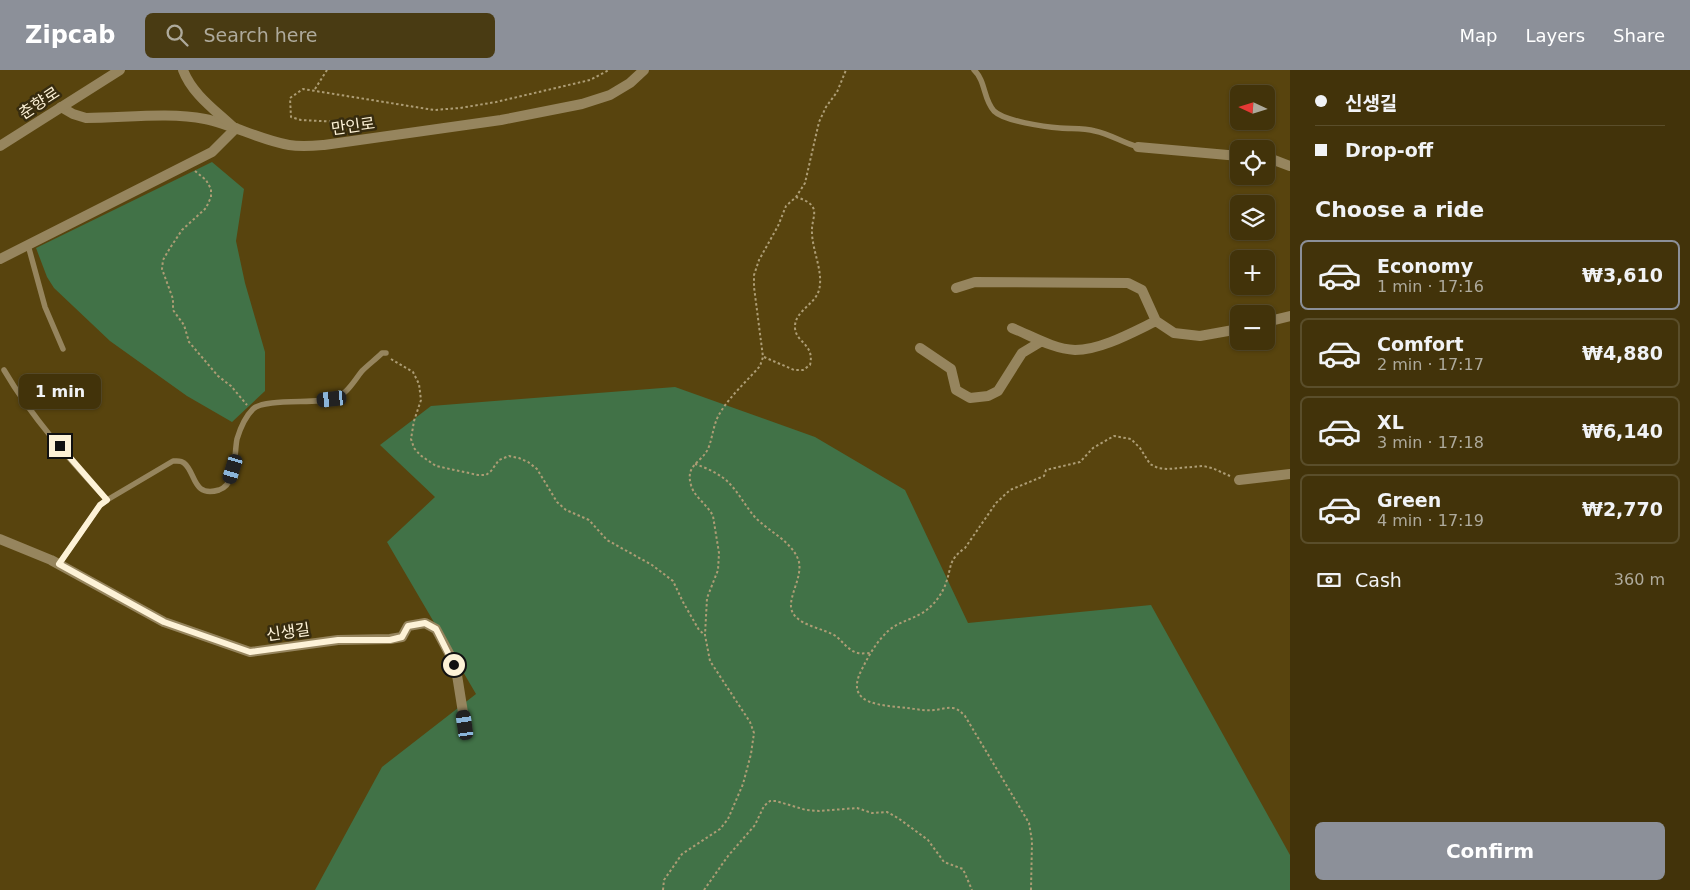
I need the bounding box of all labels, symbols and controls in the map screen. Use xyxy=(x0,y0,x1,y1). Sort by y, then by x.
search box xyxy=(145,13,495,58)
text: Zipcab xyxy=(25,21,115,49)
icon: search xyxy=(163,21,191,49)
text: Search here xyxy=(203,24,318,46)
text: Map xyxy=(1459,25,1497,46)
text: Layers xyxy=(1525,25,1585,46)
text: Share xyxy=(1613,25,1665,46)
street label: 춘향로 xyxy=(15,83,63,123)
north arrow xyxy=(1230,85,1275,130)
map controls xyxy=(1230,85,1275,350)
text: 신생길 xyxy=(1345,92,1397,114)
street label: 만인로 xyxy=(330,113,376,138)
text: Drop-off xyxy=(1345,139,1433,161)
button: locate xyxy=(1230,140,1275,185)
button: layers xyxy=(1230,195,1275,240)
text: Choose a ride xyxy=(1315,197,1484,222)
button: + xyxy=(1230,250,1275,295)
icon: car xyxy=(1317,253,1362,298)
text: Economy xyxy=(1377,255,1473,277)
text: ₩3,610 xyxy=(1582,264,1663,286)
text: 1 min · 17:16 xyxy=(1377,277,1484,296)
button: − xyxy=(1230,305,1275,350)
icon: car xyxy=(1317,331,1362,376)
text: Comfort xyxy=(1377,333,1464,355)
text: ₩4,880 xyxy=(1582,342,1663,364)
text: 2 min · 17:17 xyxy=(1377,355,1484,374)
callout: 1 min xyxy=(19,374,101,408)
text: 1 min xyxy=(35,382,85,401)
car xyxy=(316,390,347,408)
icon: car xyxy=(1317,409,1362,454)
text: XL xyxy=(1377,411,1404,433)
text: ₩6,140 xyxy=(1582,420,1663,442)
text: 3 min · 17:18 xyxy=(1377,433,1484,452)
route end xyxy=(49,435,71,457)
car xyxy=(221,452,244,486)
icon: car xyxy=(1317,487,1362,532)
text: Green xyxy=(1377,489,1441,511)
text: ₩2,770 xyxy=(1582,498,1663,520)
text: 4 min · 17:19 xyxy=(1377,511,1484,530)
icon: cash xyxy=(1315,566,1343,594)
text: Cash xyxy=(1355,569,1402,591)
text: 360 m xyxy=(1614,570,1665,589)
street label: 신생길 xyxy=(265,620,311,644)
route start xyxy=(443,654,465,676)
car xyxy=(455,709,474,741)
button: Confirm xyxy=(1315,822,1665,880)

